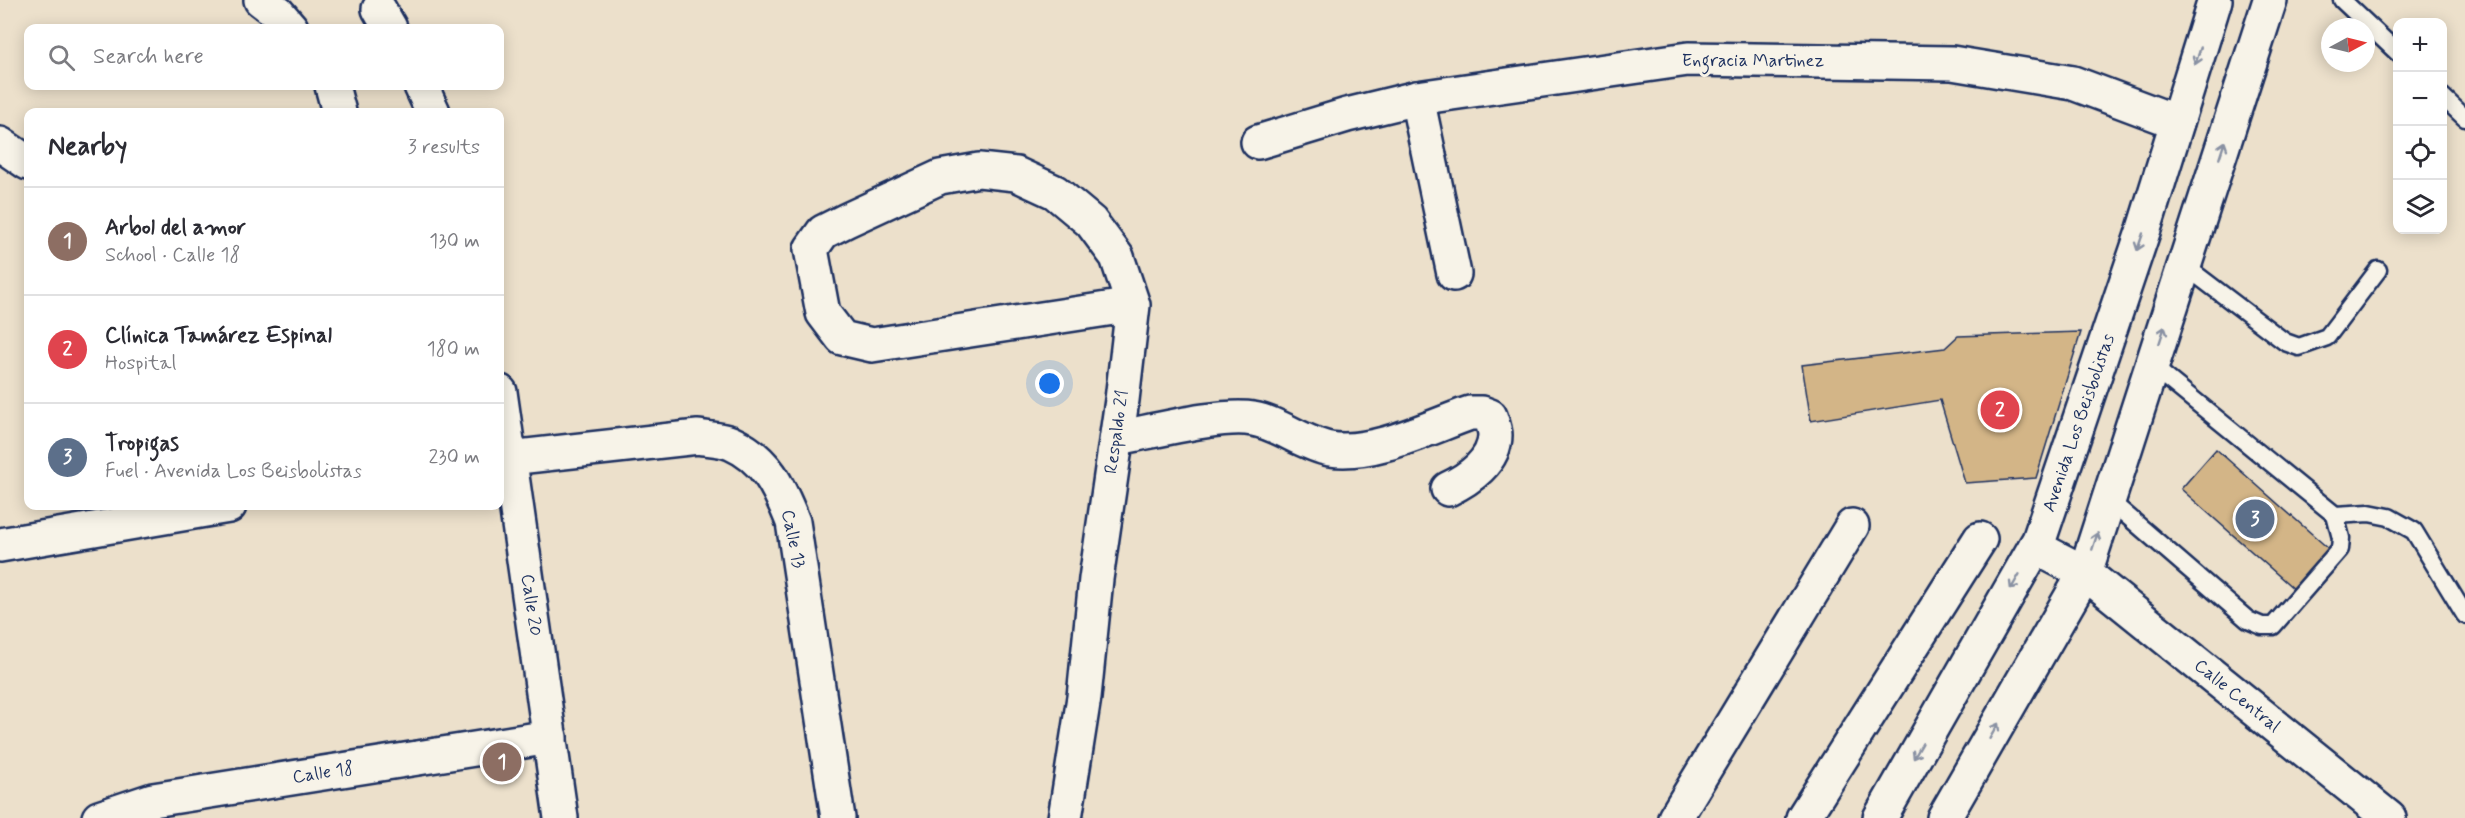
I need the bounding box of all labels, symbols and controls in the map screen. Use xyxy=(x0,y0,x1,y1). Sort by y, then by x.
north arrow xyxy=(2321,18,2375,72)
map controls xyxy=(2393,18,2447,234)
button: + xyxy=(2393,18,2447,72)
search box xyxy=(24,24,504,90)
icon: search xyxy=(45,41,78,74)
text: Search here xyxy=(93,43,204,71)
one-way arrow xyxy=(2191,46,2202,65)
street label: Engracia Martinez xyxy=(1682,49,1824,75)
button: − xyxy=(2393,72,2447,126)
button: locate xyxy=(2393,126,2447,180)
text: Nearby xyxy=(48,130,127,164)
text: 3 results xyxy=(408,134,480,161)
one-way arrow xyxy=(2217,141,2228,160)
button: layers xyxy=(2393,180,2447,234)
text: Arbol del amor xyxy=(105,214,246,242)
text: 1 xyxy=(63,228,72,255)
text: 130 m xyxy=(429,228,480,255)
one-way arrow xyxy=(2134,232,2145,251)
text: School · Calle 18 xyxy=(105,242,241,269)
text: Clínica Tamárez Espinal xyxy=(105,322,332,350)
one-way arrow xyxy=(2157,326,2168,345)
street label: Avenida Los Beisbolistas xyxy=(2037,331,2121,515)
text: 2 xyxy=(63,336,72,363)
text: 180 m xyxy=(427,336,480,363)
text: Hospital xyxy=(105,350,176,377)
your location xyxy=(1035,369,1064,398)
street label: Respaldo 21 xyxy=(1099,388,1135,476)
pin: 2 xyxy=(1980,388,2020,432)
text: Tropigas xyxy=(105,430,179,458)
text: 3 xyxy=(63,444,72,471)
text: 230 m xyxy=(428,444,480,471)
text: Fuel · Avenida Los Beisbolistas xyxy=(105,458,362,485)
pin: 3 xyxy=(2236,496,2274,542)
street label: Calle 13 xyxy=(775,508,811,571)
one-way arrow xyxy=(2091,532,2102,551)
street label: Calle 20 xyxy=(515,572,547,638)
one-way arrow xyxy=(2009,573,2021,590)
street label: Calle Central xyxy=(2189,654,2285,738)
one-way arrow xyxy=(1988,723,2000,740)
pin: 1 xyxy=(482,740,522,784)
one-way arrow xyxy=(1912,742,1924,759)
street label: Calle 18 xyxy=(291,756,355,790)

